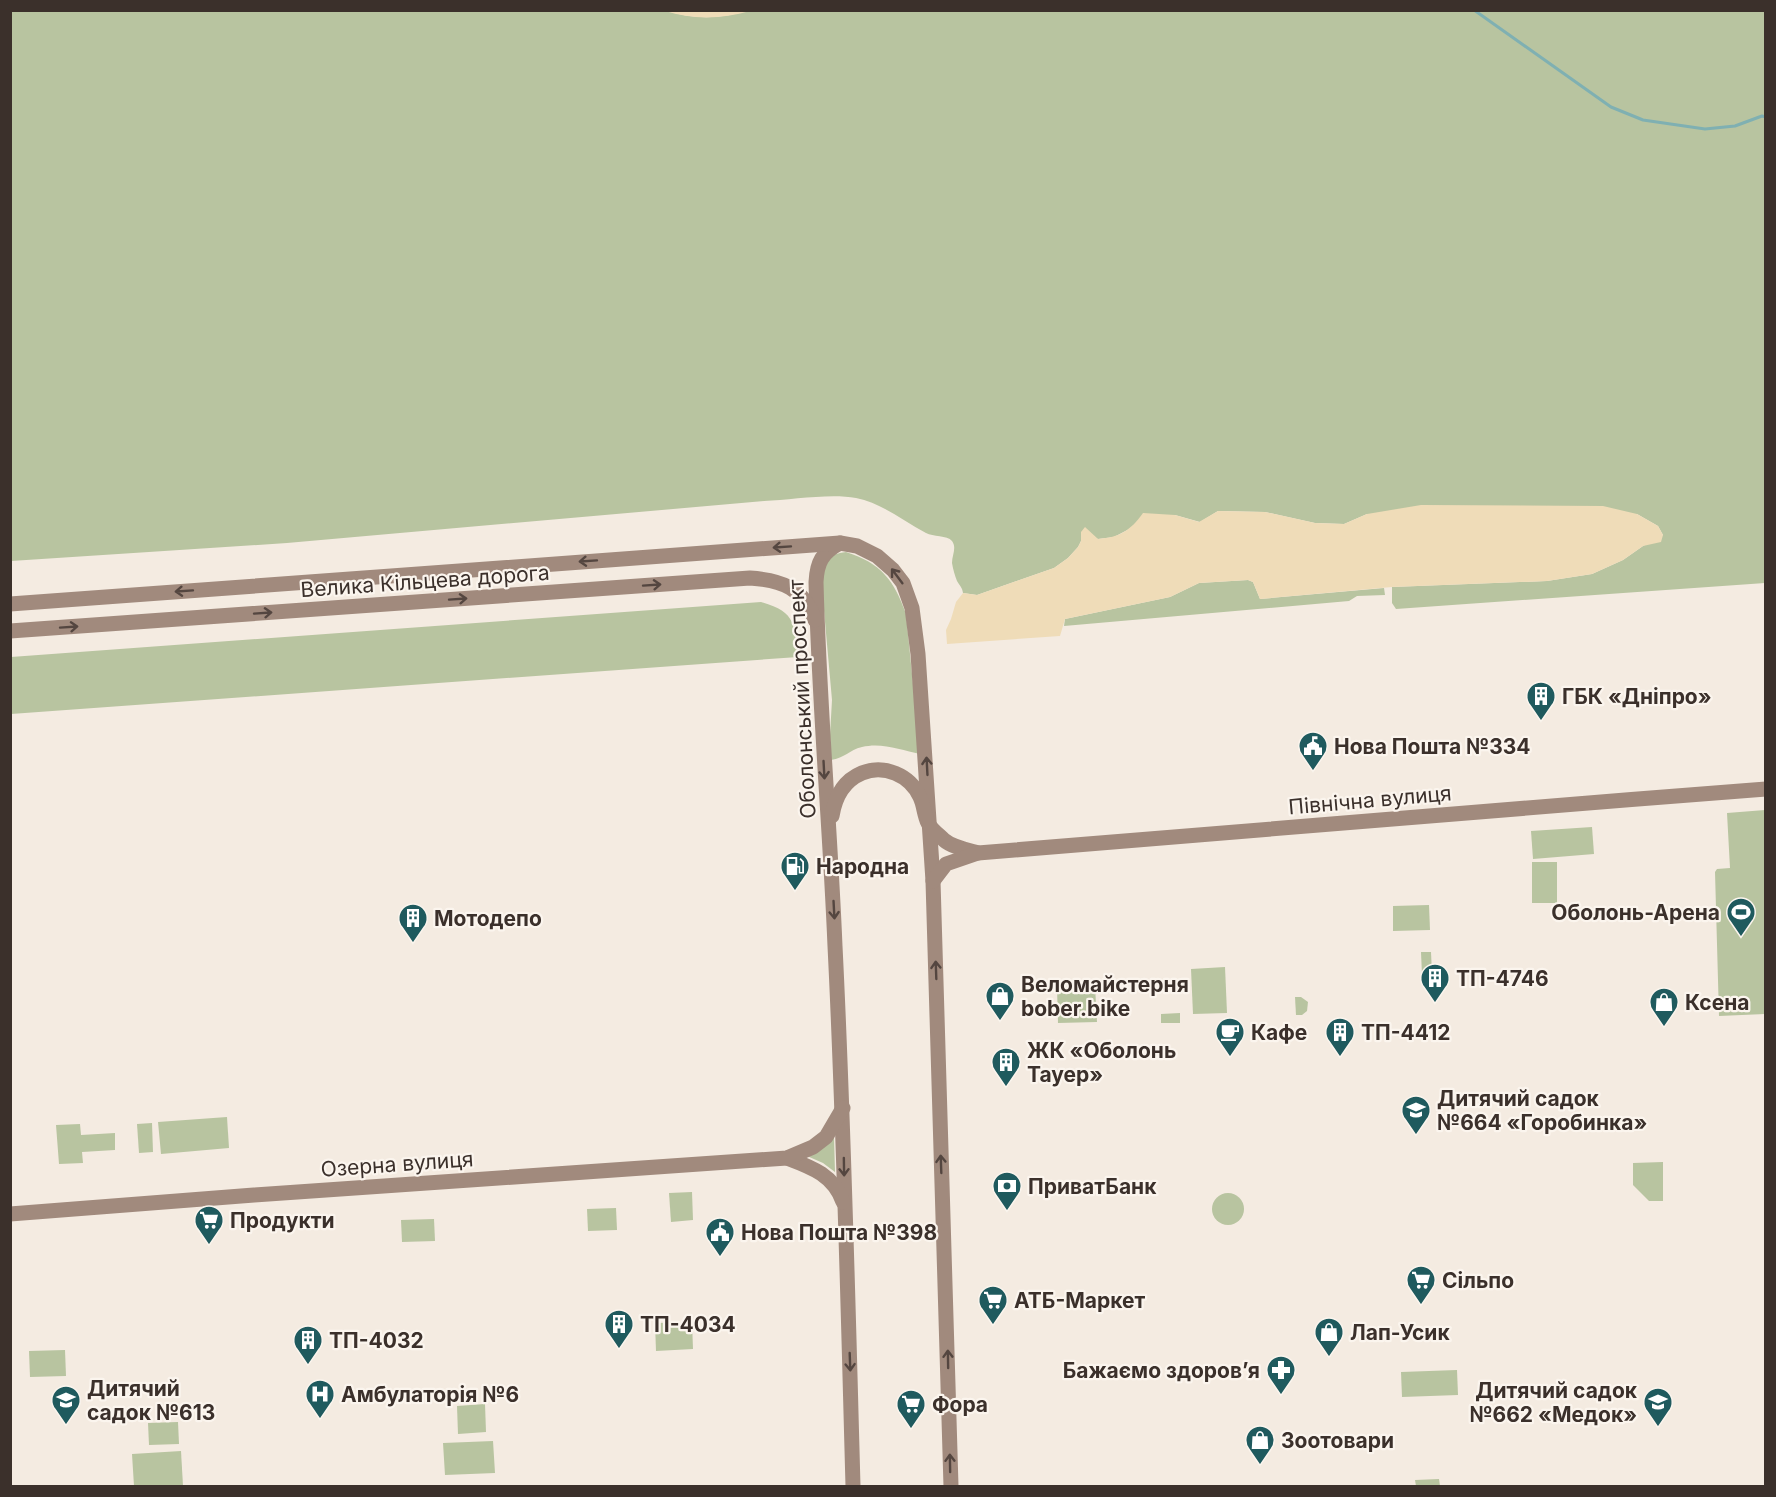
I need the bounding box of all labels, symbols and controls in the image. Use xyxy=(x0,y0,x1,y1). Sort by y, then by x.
one-way arrow xyxy=(773,542,792,553)
one-way arrow xyxy=(578,556,598,567)
street label: Велика Кільцева дорога xyxy=(300,560,550,602)
one-way arrow xyxy=(891,568,904,584)
street label: Оболонський проспект xyxy=(783,579,821,819)
one-way arrow xyxy=(642,580,662,591)
one-way arrow xyxy=(174,586,194,597)
one-way arrow xyxy=(447,594,467,605)
one-way arrow xyxy=(253,608,273,619)
one-way arrow xyxy=(58,622,78,633)
building icon: ГБК «Дніпро» xyxy=(1525,680,1557,722)
place label: ГБК «Дніпро» xyxy=(1562,684,1712,709)
public building icon: Нова Пошта №334 xyxy=(1297,730,1329,772)
place label: Нова Пошта №334 xyxy=(1334,734,1531,759)
one-way arrow xyxy=(921,757,932,777)
one-way arrow xyxy=(819,759,830,779)
street label: Північна вулиця xyxy=(1287,780,1453,820)
fuel station icon: Народна xyxy=(779,850,811,892)
place label: Народна xyxy=(816,854,909,879)
sports icon: Оболонь-Арена xyxy=(1725,896,1757,938)
one-way arrow xyxy=(828,900,839,920)
place label: Оболонь-Арена xyxy=(1551,900,1720,925)
building icon: Мотодепо xyxy=(397,902,429,944)
place label: Мотодепо xyxy=(434,906,542,931)
one-way arrow xyxy=(930,960,941,980)
building icon: ТП-4746 xyxy=(1419,962,1451,1004)
place label: ТП-4746 xyxy=(1456,966,1549,991)
place label: Веломайстерня bober.bike xyxy=(1021,972,1189,1021)
shop icon: Веломайстерня bober.bike xyxy=(984,980,1016,1022)
shop icon: Ксена xyxy=(1648,986,1680,1028)
place label: Ксена xyxy=(1685,990,1749,1015)
cafe icon: Кафе xyxy=(1214,1016,1246,1058)
building icon: ТП-4412 xyxy=(1324,1016,1356,1058)
place label: Кафе xyxy=(1251,1020,1307,1045)
place label: ТП-4412 xyxy=(1361,1020,1450,1045)
place label: ЖК «Оболонь Тауер» xyxy=(1027,1038,1176,1087)
building icon: ЖК «Оболонь Тауер» xyxy=(990,1046,1022,1088)
place label: Дитячий садок №664 «Горобинка» xyxy=(1437,1086,1647,1135)
school or university icon: Дитячий садок №664 «Горобинка» xyxy=(1400,1094,1432,1136)
street label: Озерна вулиця xyxy=(320,1146,474,1182)
one-way arrow xyxy=(936,1155,947,1175)
one-way arrow xyxy=(838,1156,850,1176)
bank icon: ПриватБанк xyxy=(991,1170,1023,1212)
place label: ПриватБанк xyxy=(1028,1174,1157,1199)
supermarket icon: Продукти xyxy=(193,1204,225,1246)
place label: Продукти xyxy=(230,1208,335,1233)
public building icon: Нова Пошта №398 xyxy=(704,1216,736,1258)
place label: Нова Пошта №398 xyxy=(741,1220,937,1245)
supermarket icon: Сільпо xyxy=(1405,1264,1437,1306)
place label: Сільпо xyxy=(1442,1268,1514,1293)
supermarket icon: АТБ-Маркет xyxy=(977,1284,1009,1326)
place label: АТБ-Маркет xyxy=(1014,1288,1146,1313)
building icon: ТП-4034 xyxy=(603,1308,635,1350)
place label: ТП-4034 xyxy=(640,1312,736,1337)
shop icon: Лап-Усик xyxy=(1313,1316,1345,1358)
place label: Лап-Усик xyxy=(1350,1320,1450,1345)
building icon: ТП-4032 xyxy=(292,1324,324,1366)
place label: ТП-4032 xyxy=(329,1328,424,1353)
one-way arrow xyxy=(942,1350,953,1370)
one-way arrow xyxy=(844,1351,855,1371)
pharmacy icon: Бажаємо здоровʼя xyxy=(1265,1354,1297,1396)
place label: Бажаємо здоровʼя xyxy=(1063,1358,1260,1383)
place label: Дитячий садок №613 xyxy=(87,1376,215,1425)
hospital icon: Амбулаторія №6 xyxy=(304,1378,336,1420)
place label: Дитячий садок №662 «Медок» xyxy=(1469,1378,1638,1427)
place label: Амбулаторія №6 xyxy=(341,1382,519,1407)
school or university icon: Дитячий садок №613 xyxy=(50,1384,82,1426)
school or university icon: Дитячий садок №662 «Медок» xyxy=(1642,1386,1674,1428)
supermarket icon: Фора xyxy=(895,1388,927,1430)
place label: Фора xyxy=(932,1392,988,1417)
shop icon: Зоотовари xyxy=(1244,1424,1276,1466)
place label: Зоотовари xyxy=(1281,1428,1394,1453)
one-way arrow xyxy=(945,1453,956,1473)

